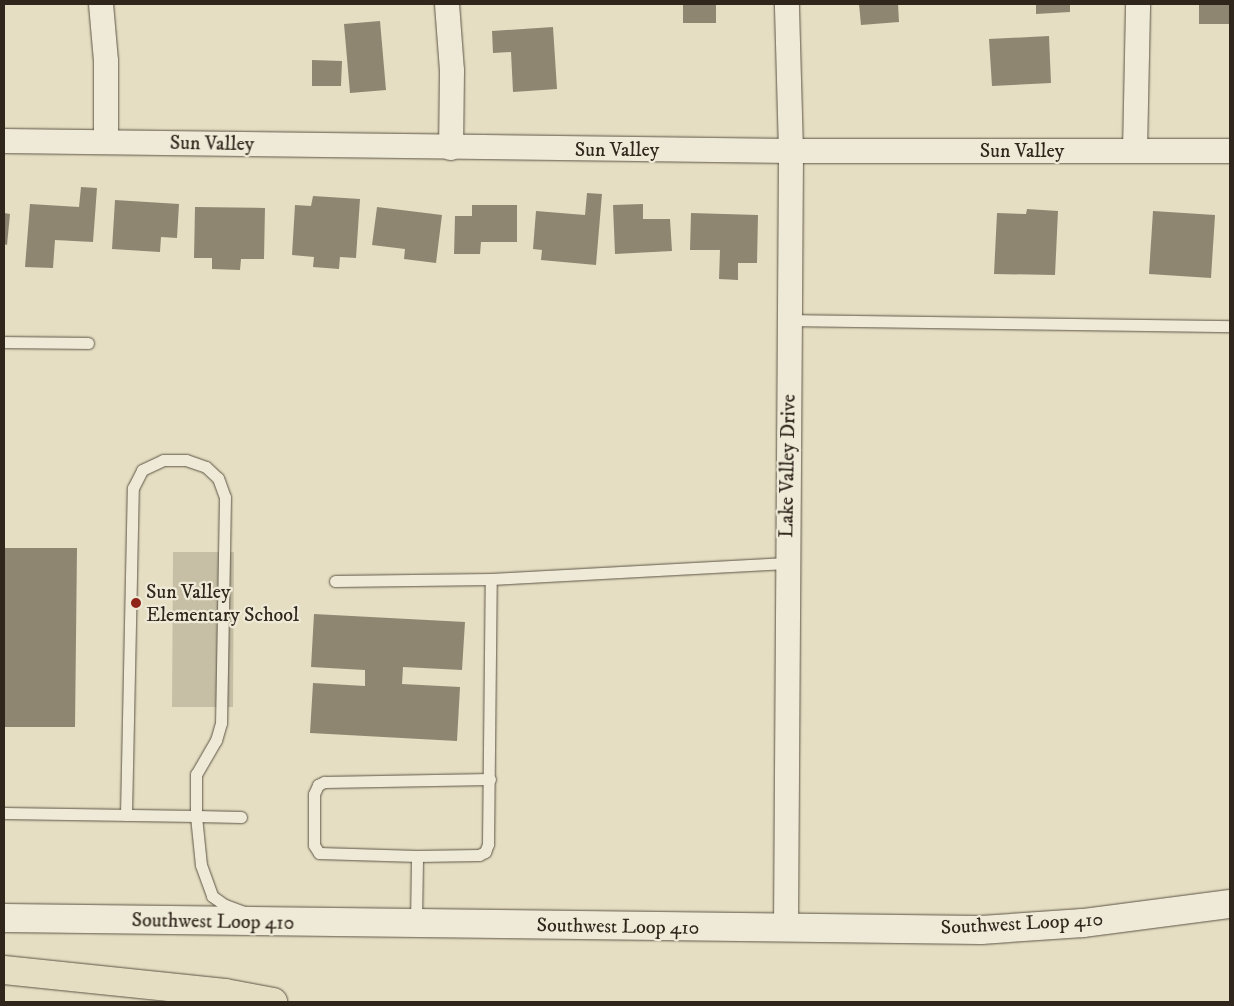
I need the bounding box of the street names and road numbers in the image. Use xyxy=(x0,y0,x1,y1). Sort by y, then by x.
street label: Sun Valley xyxy=(170,131,254,157)
street label: Sun Valley xyxy=(575,138,659,162)
street label: Sun Valley xyxy=(980,139,1064,163)
street label: Lake Valley Drive xyxy=(775,394,801,538)
street label: Southwest Loop 410 xyxy=(940,908,1104,940)
street label: Southwest Loop 410 xyxy=(131,909,295,935)
street label: Southwest Loop 410 xyxy=(536,914,700,940)

